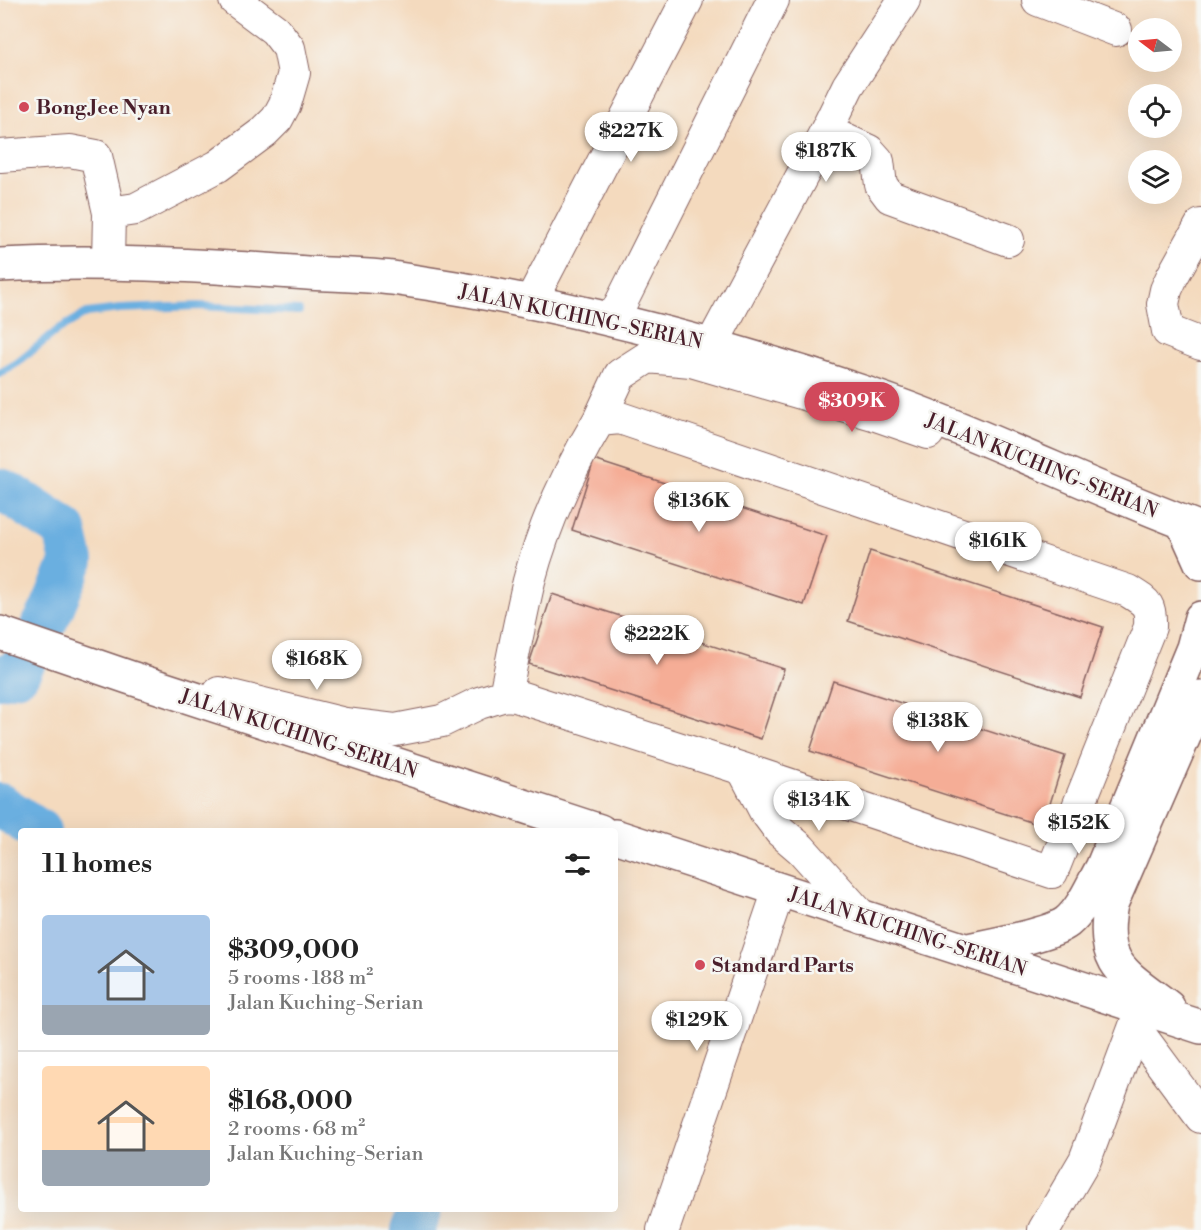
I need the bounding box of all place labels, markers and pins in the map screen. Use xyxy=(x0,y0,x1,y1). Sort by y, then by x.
place label: Bong Jee Nyan xyxy=(36,96,171,121)
marker: Bong Jee Nyan xyxy=(17,100,31,114)
pin: $227K xyxy=(589,112,673,163)
pin: $187K xyxy=(784,132,868,183)
pin: $309K xyxy=(810,382,894,433)
pin: $136K xyxy=(657,482,741,533)
pin: $161K xyxy=(956,522,1040,573)
pin: $222K xyxy=(615,615,699,666)
pin: $168K xyxy=(275,640,359,691)
pin: $138K xyxy=(896,702,980,753)
pin: $134K xyxy=(777,781,861,832)
pin: $152K xyxy=(1037,804,1121,855)
place label: Standard Parts xyxy=(712,954,854,979)
marker: Standard Parts xyxy=(693,958,707,972)
pin: $129K xyxy=(655,1001,739,1052)

